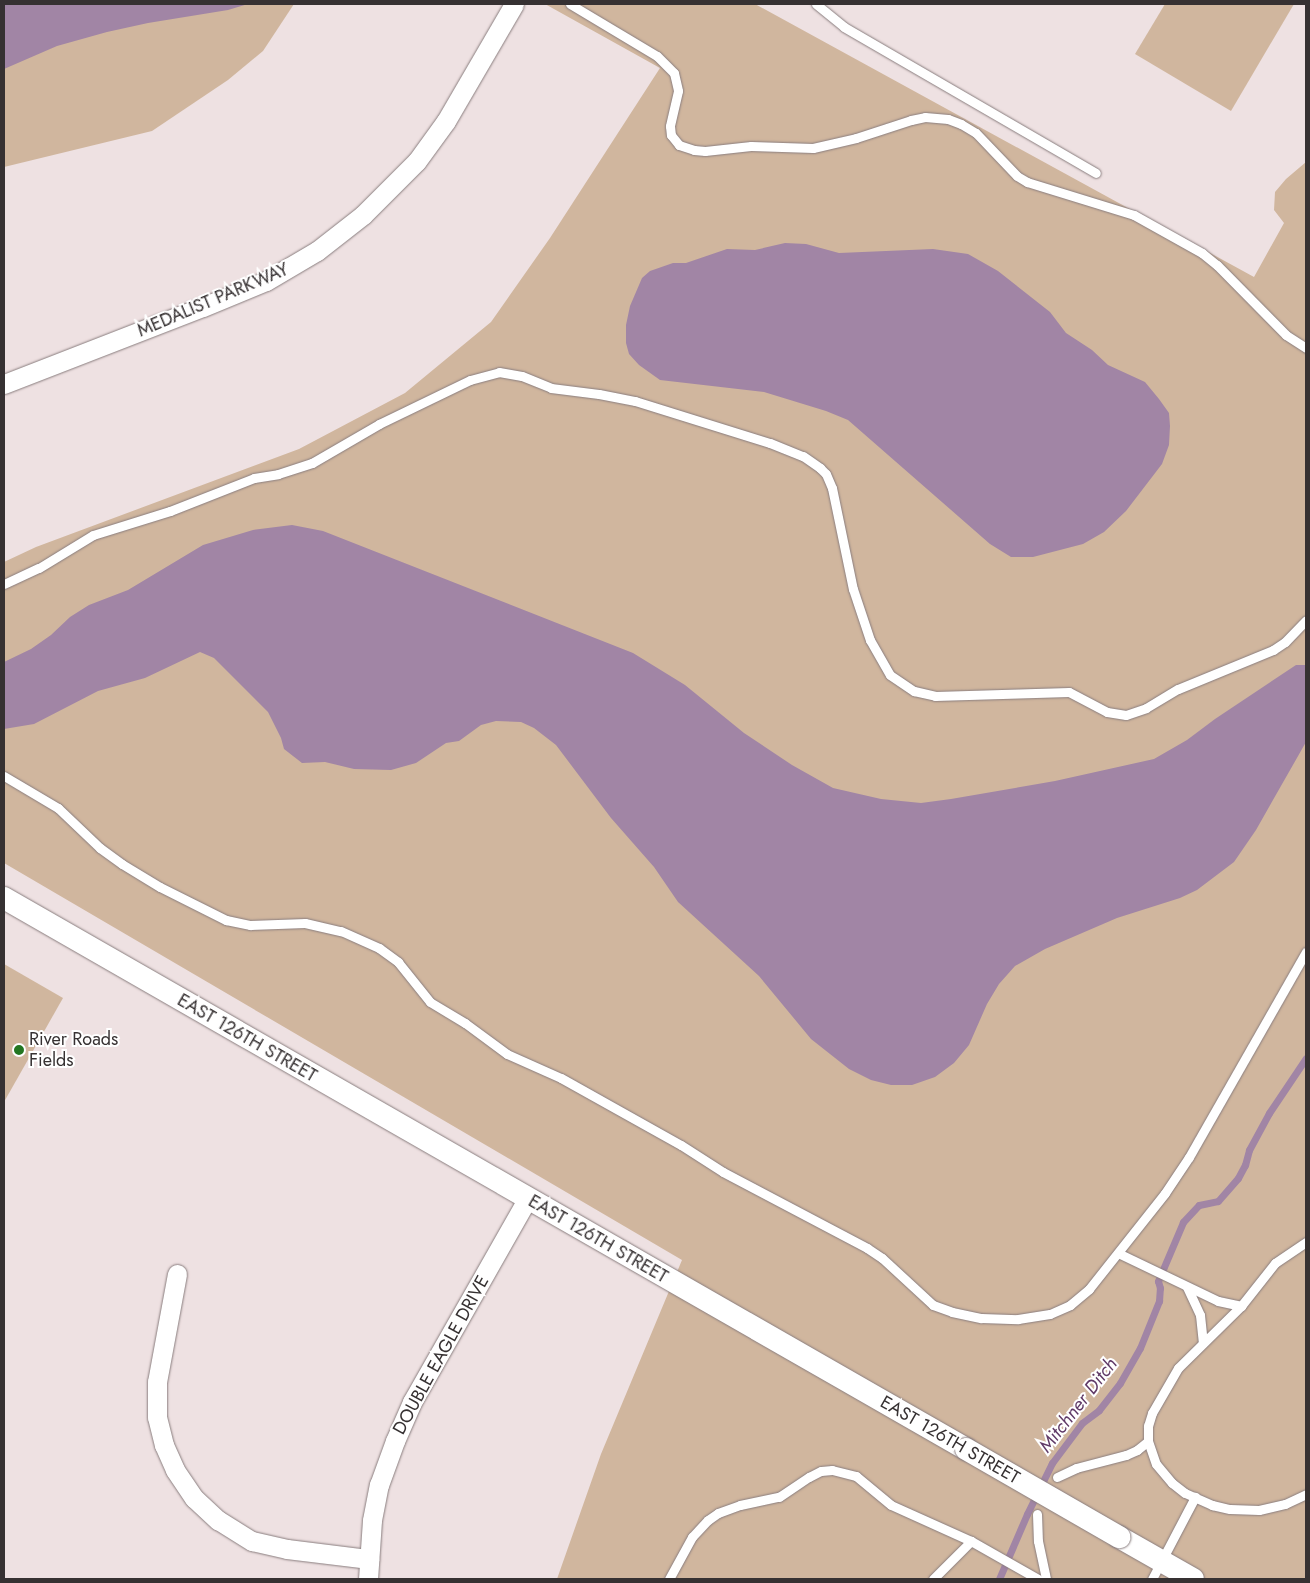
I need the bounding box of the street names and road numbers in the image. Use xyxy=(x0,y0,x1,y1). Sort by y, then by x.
street label: MEDALIST PARKWAY xyxy=(134,258,292,342)
street label: EAST 126TH STREET xyxy=(174,989,320,1087)
street label: EAST 126TH STREET xyxy=(525,1190,671,1288)
street label: DOUBLE EAGLE DRIVE xyxy=(388,1272,494,1438)
street label: EAST 126TH STREET xyxy=(877,1391,1023,1489)

